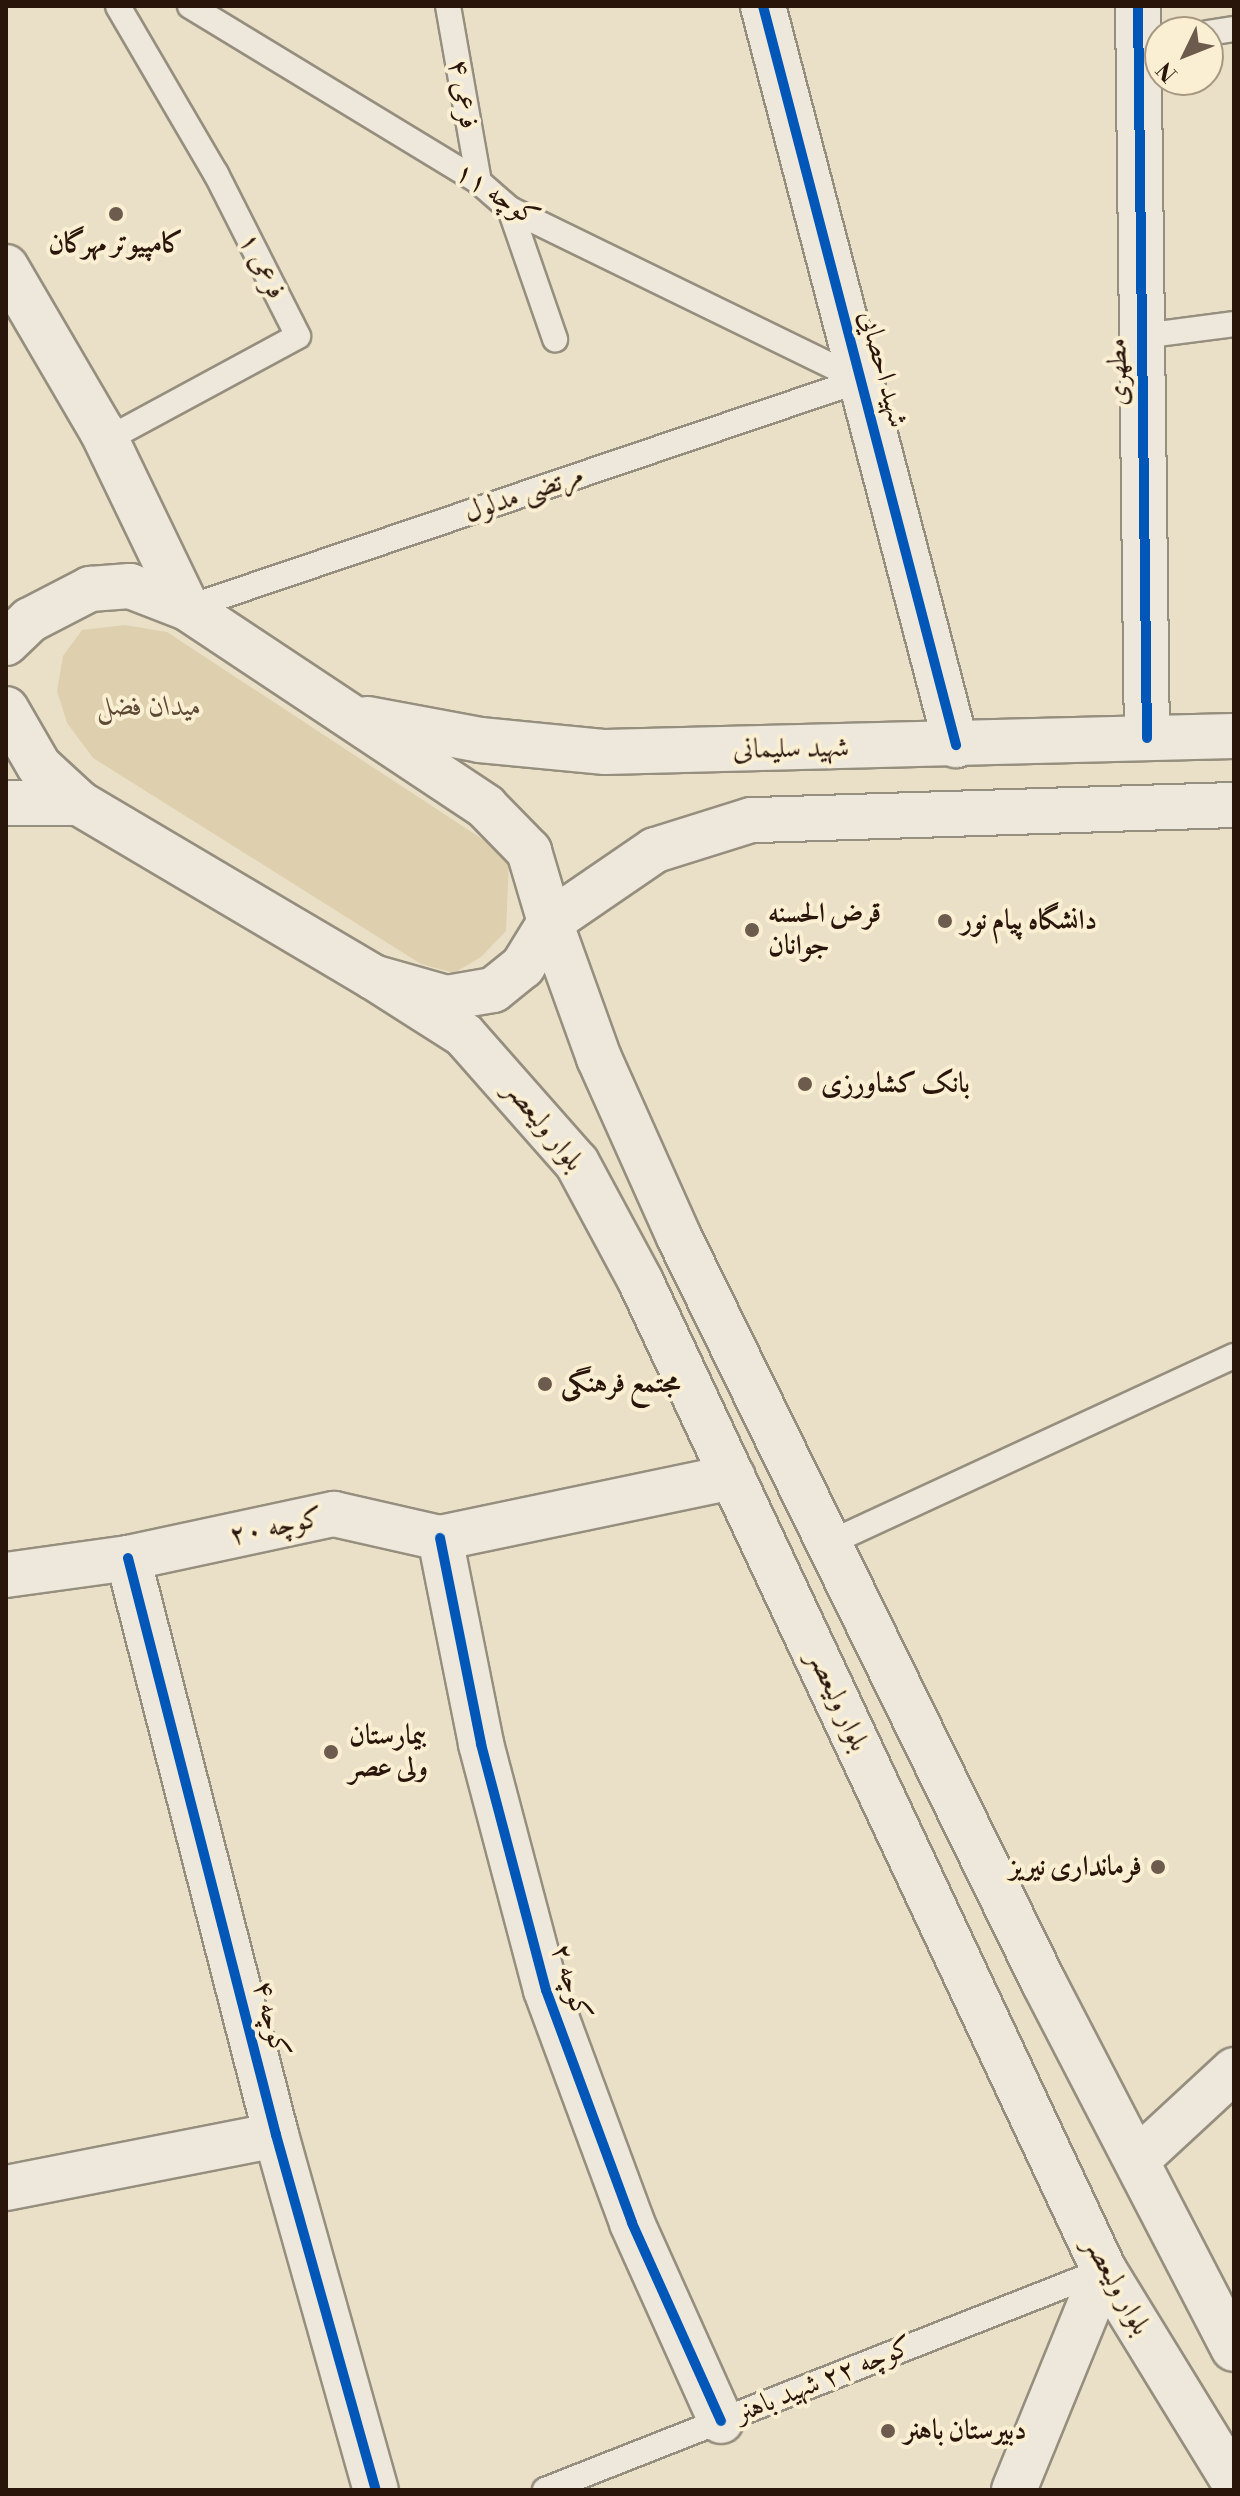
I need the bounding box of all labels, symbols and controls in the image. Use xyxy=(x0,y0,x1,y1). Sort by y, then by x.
north arrow xyxy=(1144,16,1224,96)
text: N xyxy=(1152,56,1183,87)
street label: فرعی ۴ xyxy=(440,57,486,131)
street label: کوچه ۱۱ xyxy=(448,155,546,235)
marker: کامپیوتر مهرگان xyxy=(107,205,125,223)
place label: کامپیوتر مهرگان xyxy=(48,227,184,261)
street label: فرعی ۱ xyxy=(231,227,293,305)
street label: شهید احصایی xyxy=(851,307,915,431)
street label: مطهری xyxy=(1101,338,1135,406)
street label: مرتضی مدلول xyxy=(460,458,588,530)
park label: میدان فضل xyxy=(96,690,202,724)
street label: شهید سلیمانی xyxy=(732,731,850,767)
place label: قرض الحسنه جوانان xyxy=(768,897,881,963)
place label: دانشگاه پیام نور xyxy=(961,904,1097,938)
marker: دانشگاه پیام نور xyxy=(936,912,954,930)
marker: قرض الحسنه جوانان xyxy=(743,921,761,939)
place label: بانک کشاورزی xyxy=(821,1067,970,1101)
street label: بلوار ولیعصر xyxy=(497,1074,591,1178)
marker: بانک کشاورزی xyxy=(796,1075,814,1093)
place label: مجتمع فرهنگی xyxy=(561,1367,680,1401)
marker: مجتمع فرهنگی xyxy=(536,1375,554,1393)
street label: کوچه ۲۰ xyxy=(226,1501,326,1553)
street label: بلوار ولیعصر xyxy=(800,1645,876,1757)
place label: بیمارستان ولی عصر xyxy=(349,1719,428,1785)
marker: بیمارستان ولی عصر xyxy=(320,1741,342,1763)
place label: فرمانداری نیریز xyxy=(1009,1850,1142,1884)
marker: فرمانداری نیریز xyxy=(1149,1858,1167,1876)
street label: کوچه ۲ xyxy=(544,1940,598,2024)
street label: کوچه ۴ xyxy=(245,1977,297,2061)
street label: بلوار ولیعصر xyxy=(1076,2231,1158,2341)
street label: کوچه ۲۲ شهید باهنر xyxy=(731,2329,917,2431)
place label: دبیرستان باهنر xyxy=(904,2414,1027,2448)
marker: دبیرستان باهنر xyxy=(879,2422,897,2440)

